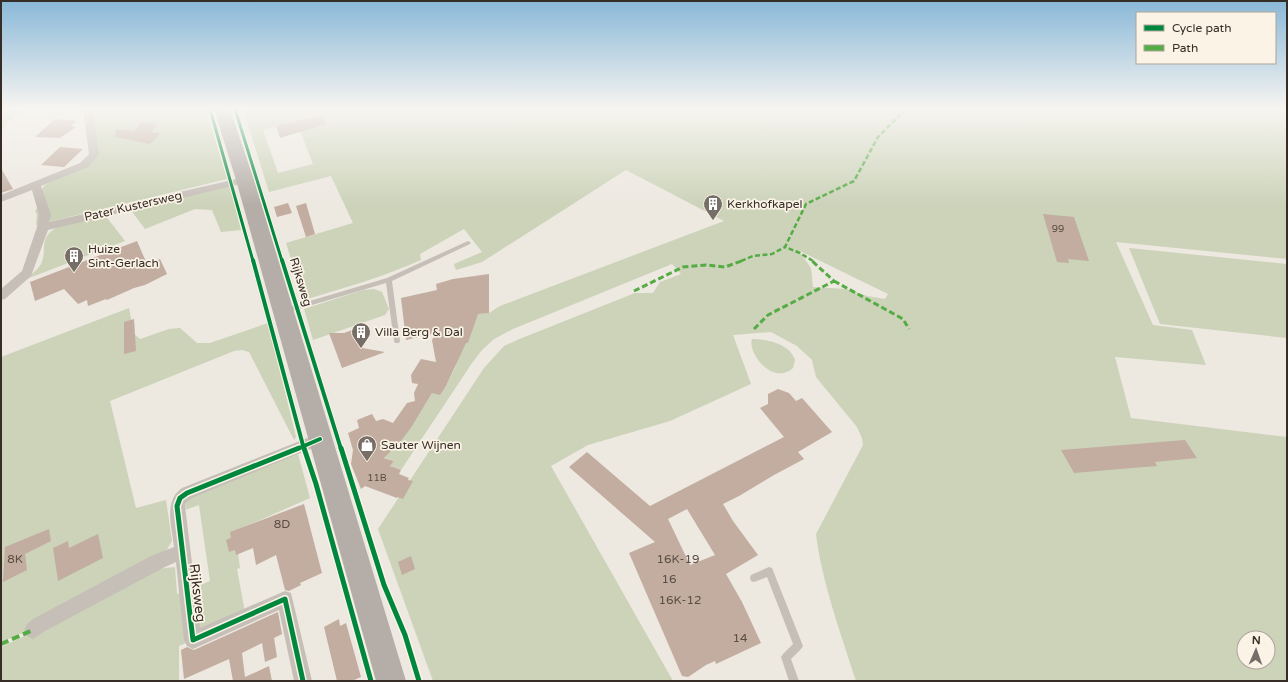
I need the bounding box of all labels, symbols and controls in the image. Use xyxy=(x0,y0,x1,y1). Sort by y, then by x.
legend xyxy=(1136,12,1276,64)
text: Cycle path xyxy=(1172,21,1231,35)
text: Path xyxy=(1172,41,1198,55)
street label: Pater Kustersweg xyxy=(83,188,183,224)
building icon: Kerkhofkapel xyxy=(702,193,724,221)
place label: Kerkhofkapel xyxy=(727,197,803,211)
house number: 99 xyxy=(1052,223,1064,235)
place label: Huize Sint-Gerlach xyxy=(88,242,159,270)
building icon: Huize Sint-Gerlach xyxy=(63,245,85,273)
street label: Rijksweg xyxy=(287,256,315,308)
building icon: Villa Berg & Dal xyxy=(350,321,372,349)
place label: Villa Berg & Dal xyxy=(375,325,463,339)
shop icon: Sauter Wijnen xyxy=(356,434,378,462)
place label: Sauter Wijnen xyxy=(381,438,461,452)
house number: 11B xyxy=(367,472,387,484)
house number: 8D xyxy=(274,517,290,531)
house number: 8K xyxy=(7,552,23,566)
house number: 16K-19 xyxy=(656,552,700,566)
street label: Rijksweg xyxy=(185,563,210,623)
house number: 16 xyxy=(661,572,677,586)
house number: 16K-12 xyxy=(658,593,702,607)
north arrow xyxy=(1236,630,1276,670)
house number: 14 xyxy=(732,631,748,645)
text: N xyxy=(1252,634,1261,647)

